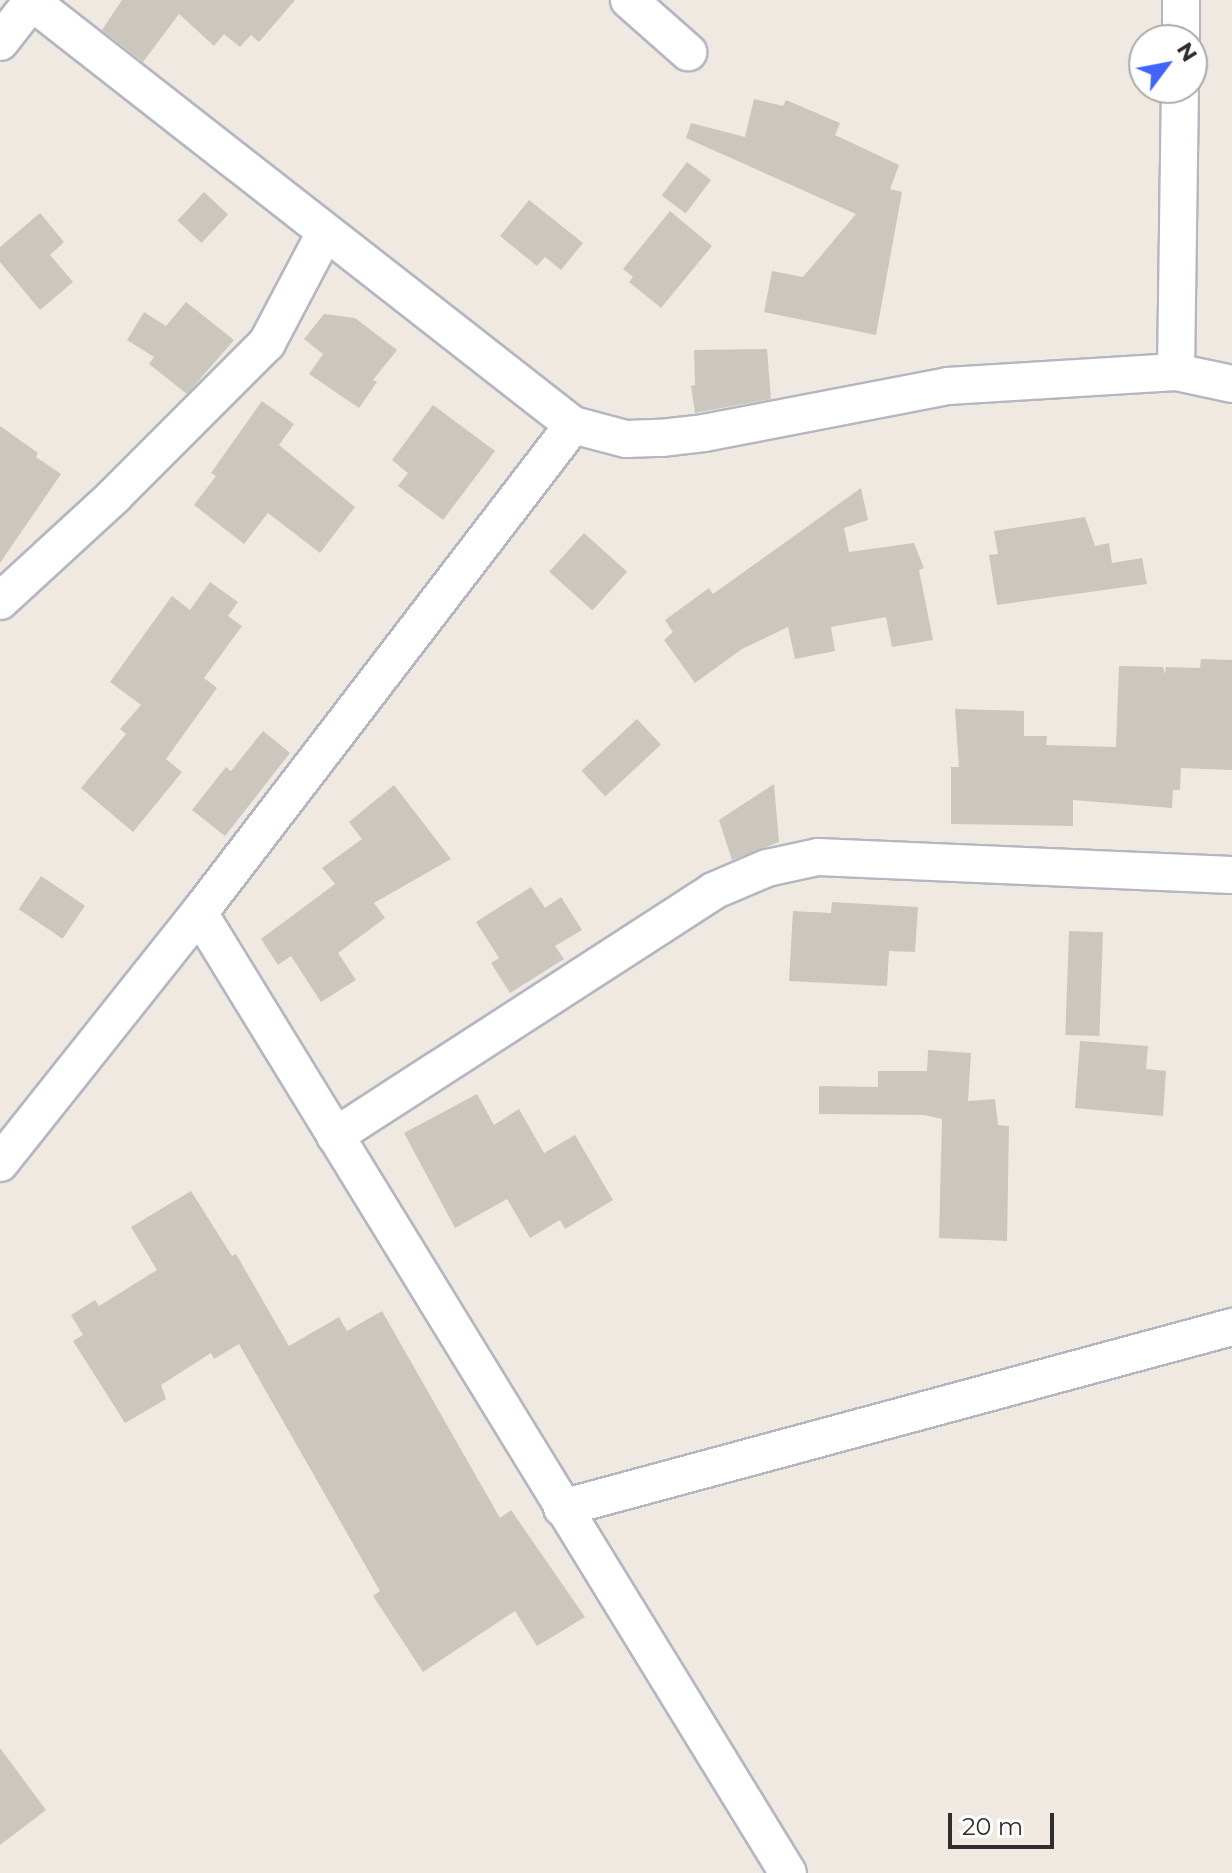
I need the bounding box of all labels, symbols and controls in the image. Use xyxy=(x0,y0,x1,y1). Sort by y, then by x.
north arrow xyxy=(1128,24,1208,104)
text: N xyxy=(1171,37,1203,67)
scale bar xyxy=(952,1797,1058,1847)
text: 20 m xyxy=(962,1812,1023,1841)

